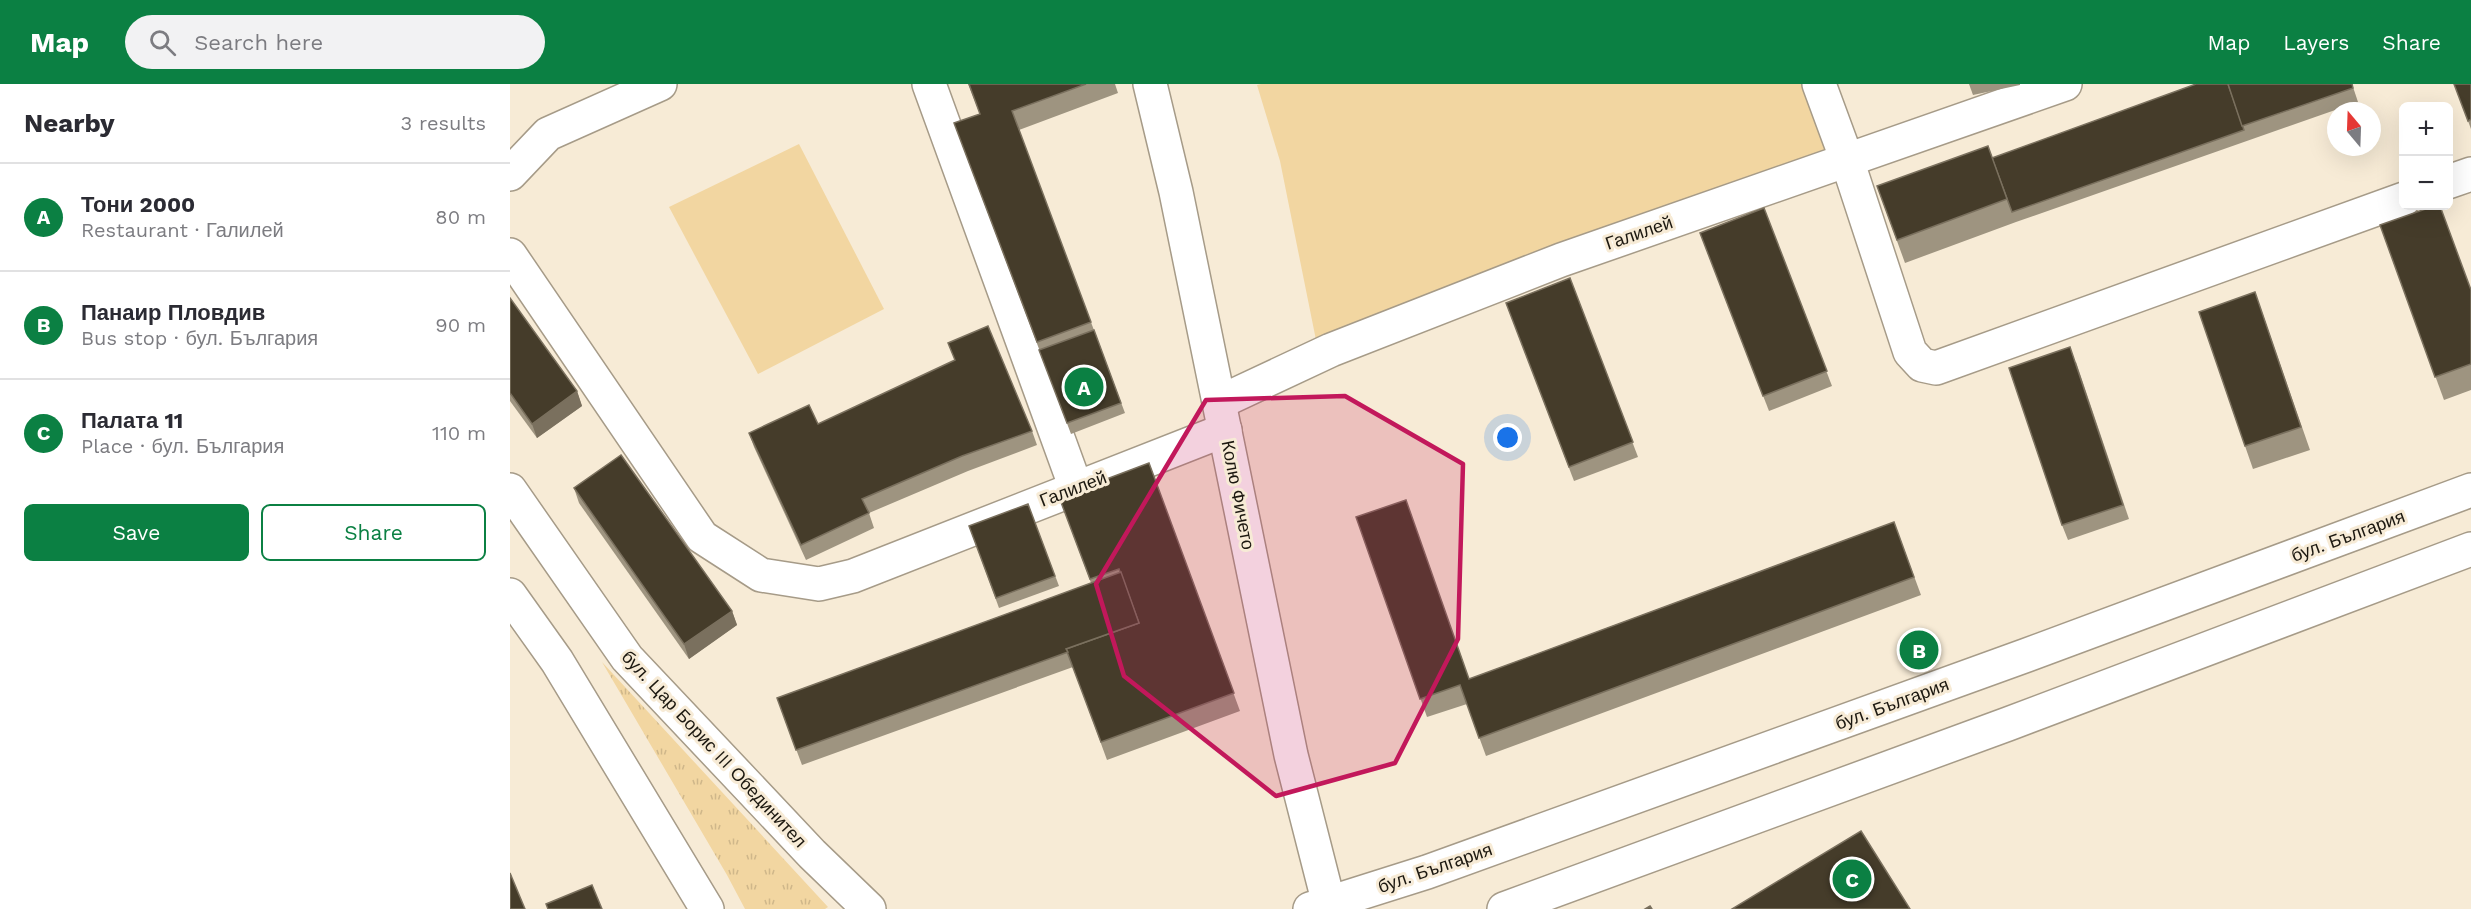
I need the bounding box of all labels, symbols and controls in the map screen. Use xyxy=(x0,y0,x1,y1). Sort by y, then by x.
search box xyxy=(125,15,545,69)
text: Map xyxy=(30,26,89,59)
icon: search xyxy=(146,26,179,59)
text: Search here xyxy=(194,30,323,55)
text: Map xyxy=(2207,30,2250,55)
text: Layers xyxy=(2283,30,2349,55)
text: Share xyxy=(2382,30,2441,55)
north arrow xyxy=(2327,102,2381,156)
map controls xyxy=(2399,102,2453,210)
button: + xyxy=(2399,102,2453,156)
text: Nearby xyxy=(24,108,115,138)
text: 3 results xyxy=(401,111,486,135)
button: − xyxy=(2399,156,2453,210)
text: Тони 2000 xyxy=(81,192,195,217)
text: A xyxy=(37,205,50,229)
text: 80 m xyxy=(435,205,486,229)
street label: Галилей xyxy=(1602,211,1675,254)
text: Restaurant · Галилей xyxy=(81,218,284,242)
text: Панаир Пловдив xyxy=(81,300,265,325)
text: B xyxy=(37,313,50,337)
text: 90 m xyxy=(435,313,486,337)
text: Bus stop · бул. България xyxy=(81,326,318,350)
pin: A xyxy=(1064,364,1104,410)
text: Палата 11 xyxy=(81,408,183,433)
text: C xyxy=(37,421,50,445)
text: 110 m xyxy=(432,421,486,445)
your location xyxy=(1493,423,1522,452)
text: Place · бул. България xyxy=(81,434,284,458)
street label: Колю Фичето xyxy=(1218,439,1259,551)
street label: Галилей xyxy=(1036,466,1109,511)
button: Save xyxy=(24,504,249,561)
button: Share xyxy=(261,504,486,561)
street label: бул. България xyxy=(2288,505,2408,566)
pin: B xyxy=(1900,628,1938,672)
street label: бул. Цар Борис III Обединител xyxy=(618,646,811,851)
street label: бул. България xyxy=(1832,673,1952,734)
street label: бул. България xyxy=(1375,838,1495,897)
pin: C xyxy=(1832,856,1872,902)

